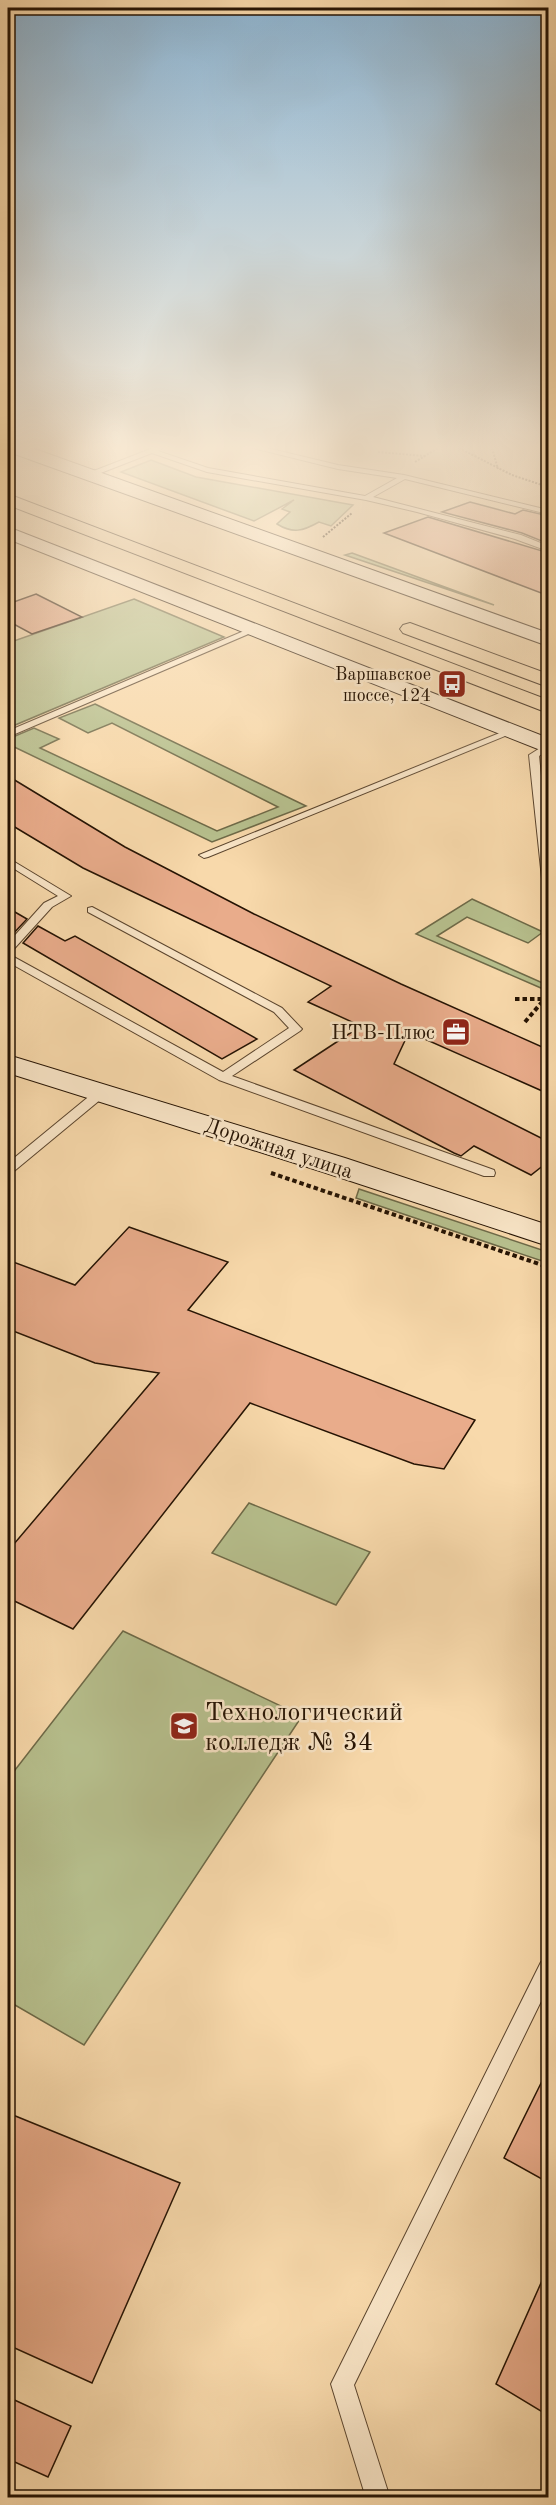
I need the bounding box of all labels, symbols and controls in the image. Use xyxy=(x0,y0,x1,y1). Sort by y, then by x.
place label: Варшавское шоссе, 124 xyxy=(335,666,431,705)
bus stop icon: Варшавское шоссе, 124 xyxy=(436,668,468,700)
office icon: НТВ-Плюс xyxy=(440,1016,472,1048)
place label: НТВ-Плюс xyxy=(331,1023,435,1044)
street label: Дорожная улица xyxy=(202,1116,355,1183)
place label: Технологический колледж № 34 xyxy=(205,1700,403,1756)
school or university icon: Технологический колледж № 34 xyxy=(168,1710,200,1742)

